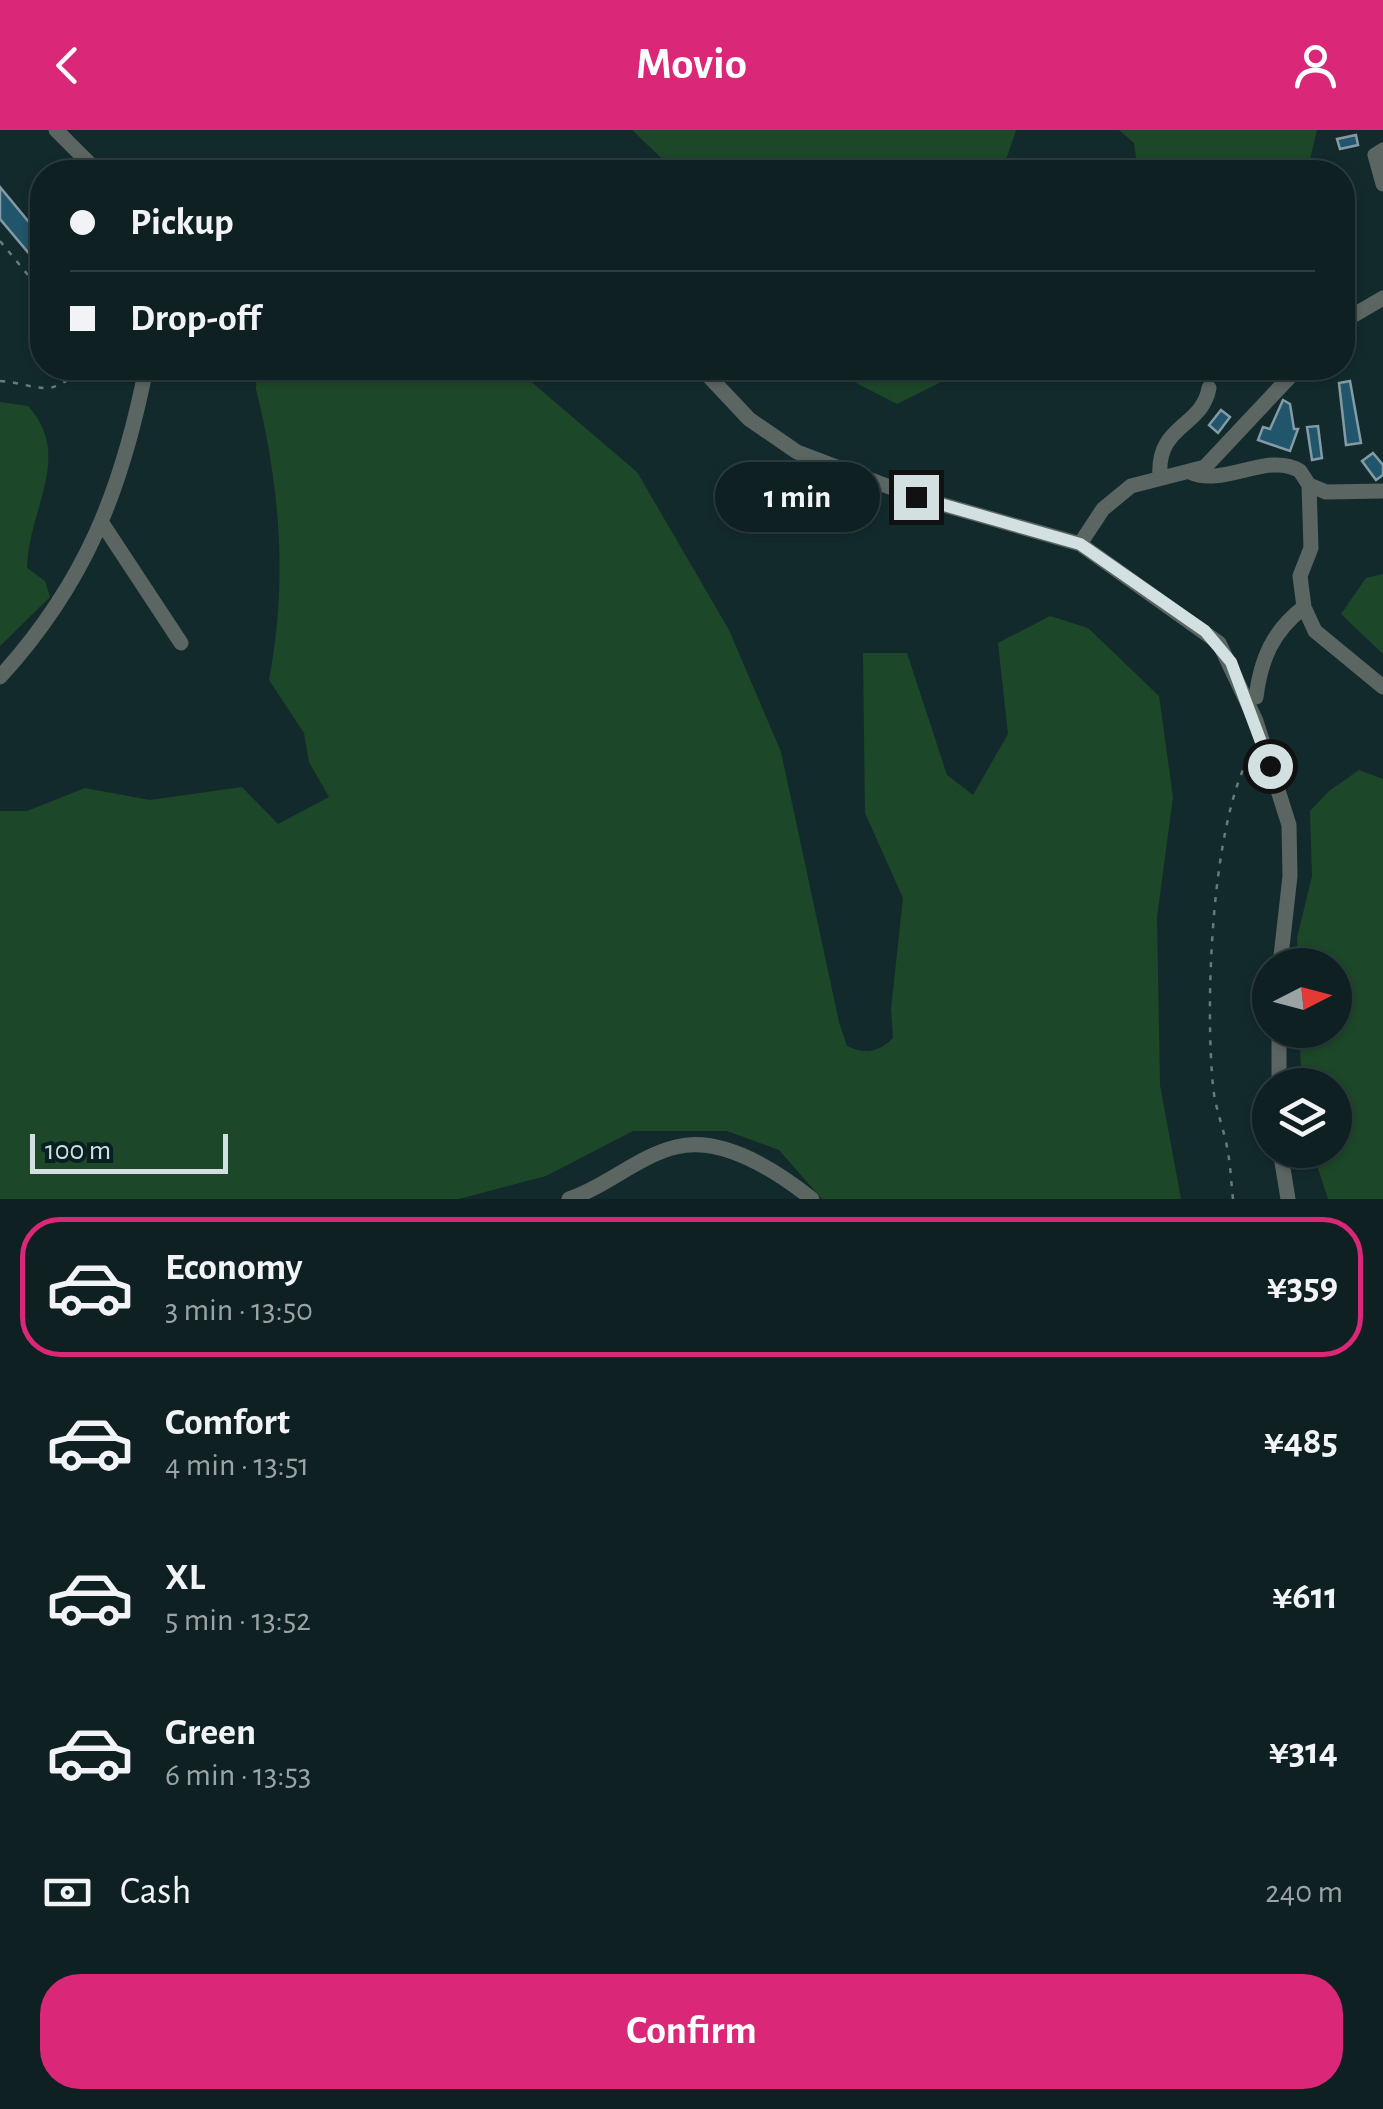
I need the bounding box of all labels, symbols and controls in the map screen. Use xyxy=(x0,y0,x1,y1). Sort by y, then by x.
icon: back xyxy=(40,38,95,93)
icon: person xyxy=(1288,38,1343,93)
text: Movio xyxy=(636,42,747,87)
text: Pickup xyxy=(130,204,234,242)
text: Drop-off xyxy=(130,300,261,338)
callout: 1 min xyxy=(716,462,881,532)
route end xyxy=(894,475,939,520)
text: 1 min xyxy=(764,481,831,513)
route start xyxy=(1248,744,1293,789)
north arrow xyxy=(1252,948,1352,1048)
map controls xyxy=(1252,948,1352,1168)
button: layers xyxy=(1252,1068,1352,1168)
scale bar xyxy=(30,1129,228,1174)
text: 100 m xyxy=(45,1137,111,1165)
icon: car xyxy=(45,1242,135,1332)
text: Economy xyxy=(165,1249,303,1287)
text: ¥359 xyxy=(1267,1268,1338,1306)
text: 3 min · 13:50 xyxy=(165,1294,313,1326)
icon: car xyxy=(45,1397,135,1487)
text: Comfort xyxy=(165,1404,290,1442)
text: ¥485 xyxy=(1264,1423,1338,1461)
text: 4 min · 13:51 xyxy=(165,1449,309,1481)
icon: car xyxy=(45,1552,135,1642)
text: XL xyxy=(165,1559,205,1597)
text: ¥611 xyxy=(1272,1578,1338,1616)
text: 5 min · 13:52 xyxy=(165,1604,311,1636)
icon: car xyxy=(45,1707,135,1797)
text: Green xyxy=(165,1714,256,1752)
text: ¥314 xyxy=(1269,1733,1338,1771)
text: 6 min · 13:53 xyxy=(165,1759,311,1791)
icon: cash xyxy=(40,1865,95,1920)
text: Cash xyxy=(120,1873,191,1911)
text: 240 m xyxy=(1265,1876,1343,1908)
button: Confirm xyxy=(40,1974,1343,2089)

